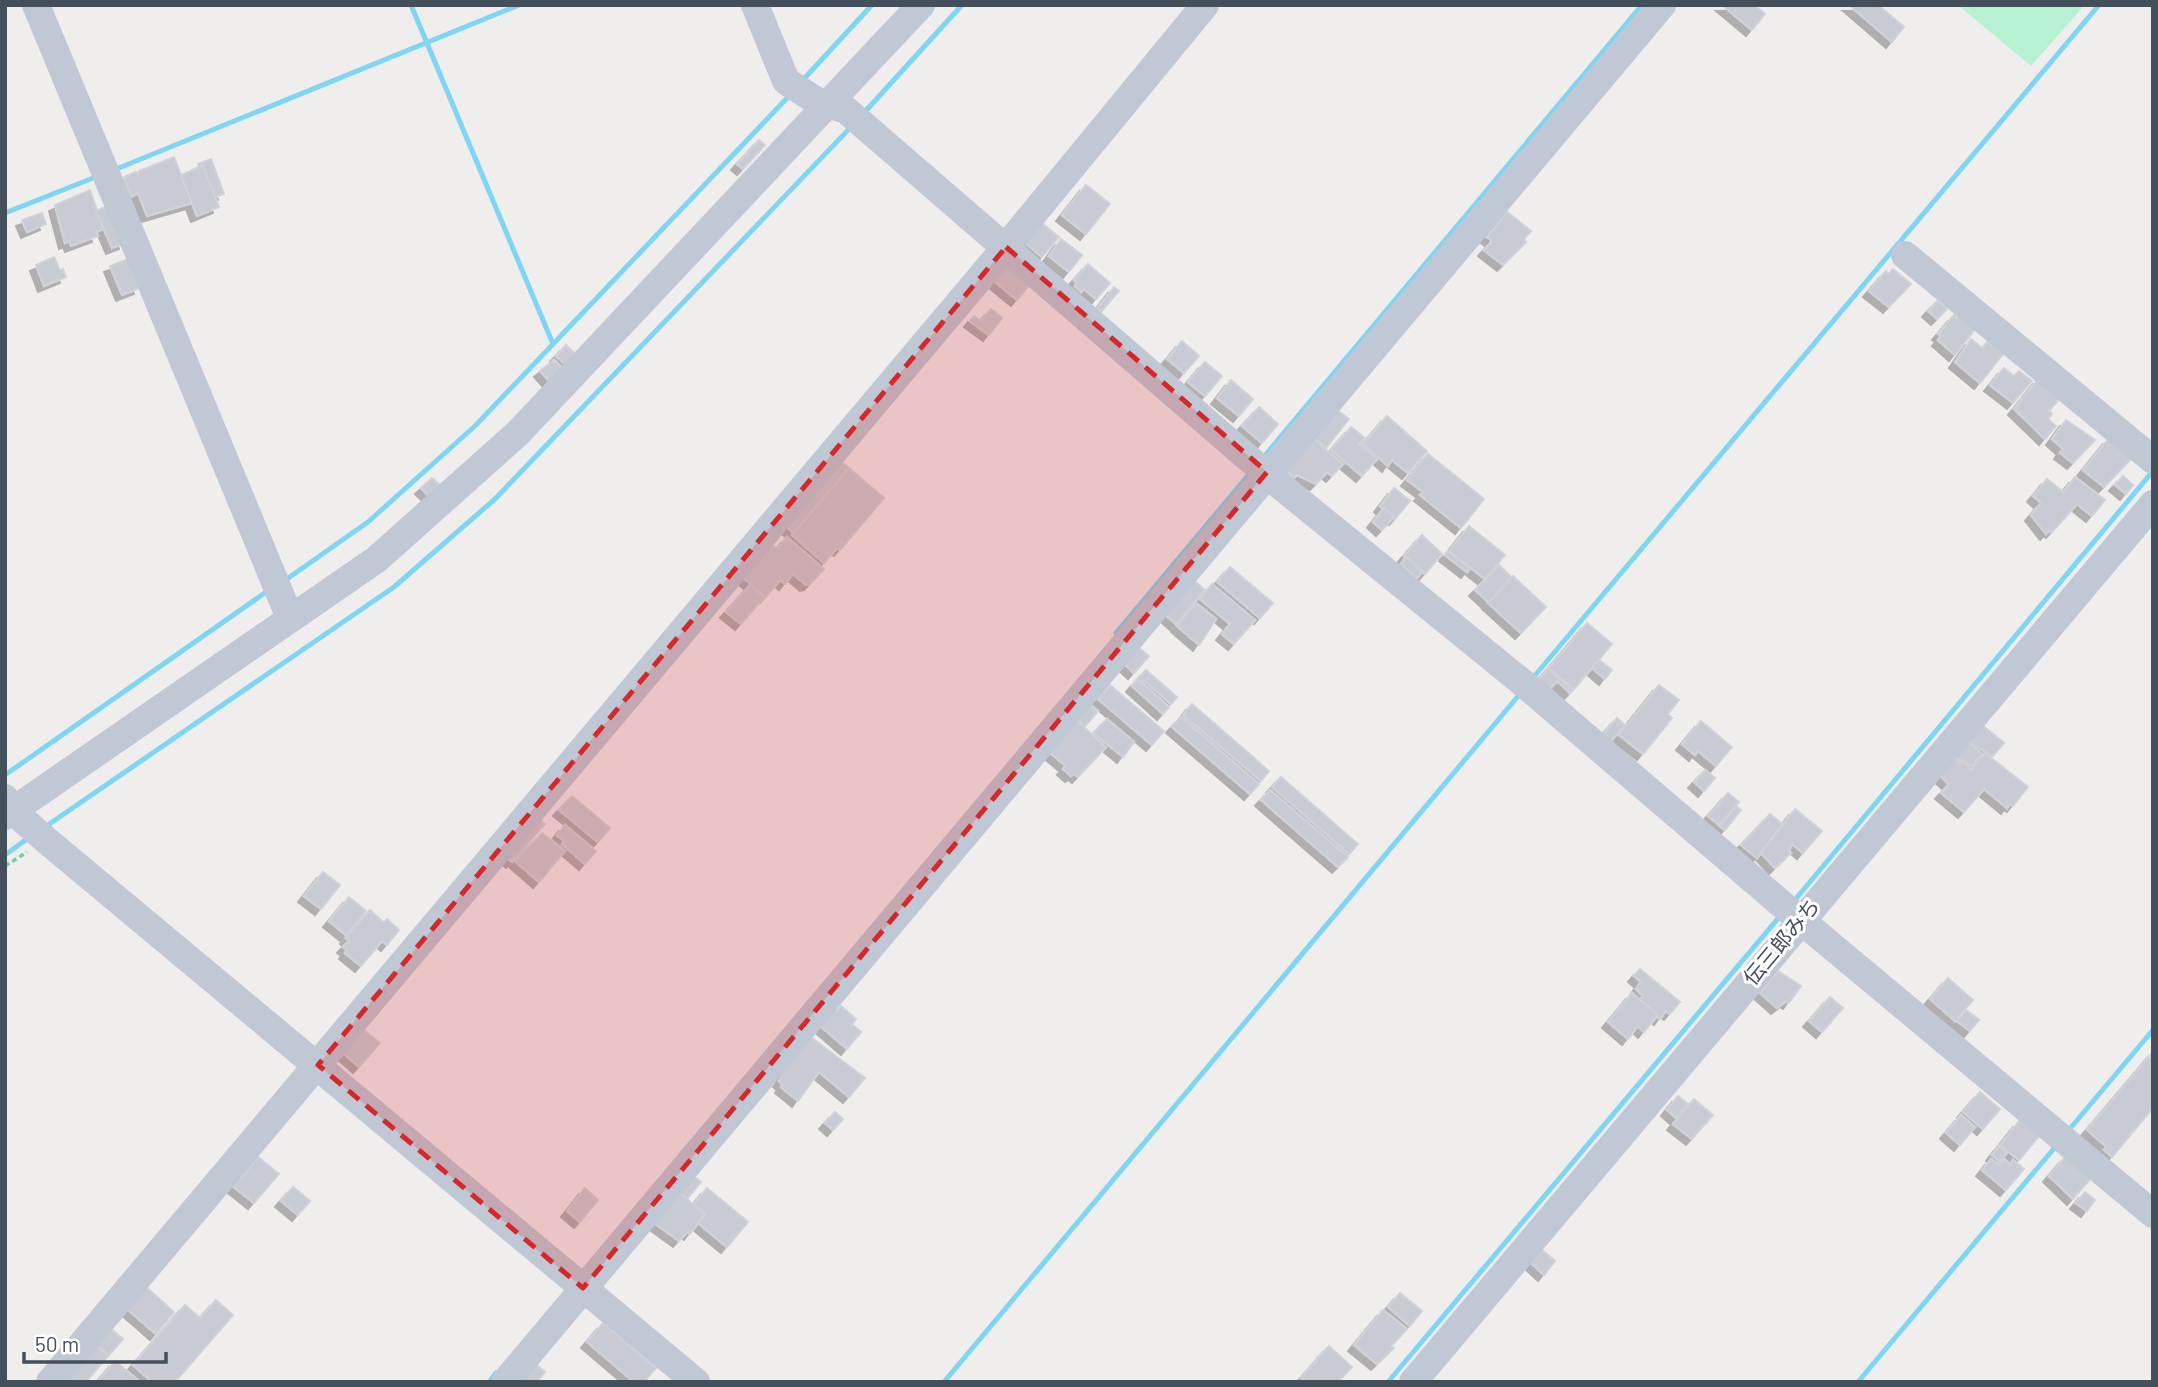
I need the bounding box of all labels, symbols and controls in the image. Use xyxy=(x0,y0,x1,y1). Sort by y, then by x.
street label: 伝三郎みち xyxy=(1738,893,1824,989)
scale bar xyxy=(24,1320,166,1364)
text: 50 m xyxy=(35,1331,79,1356)

